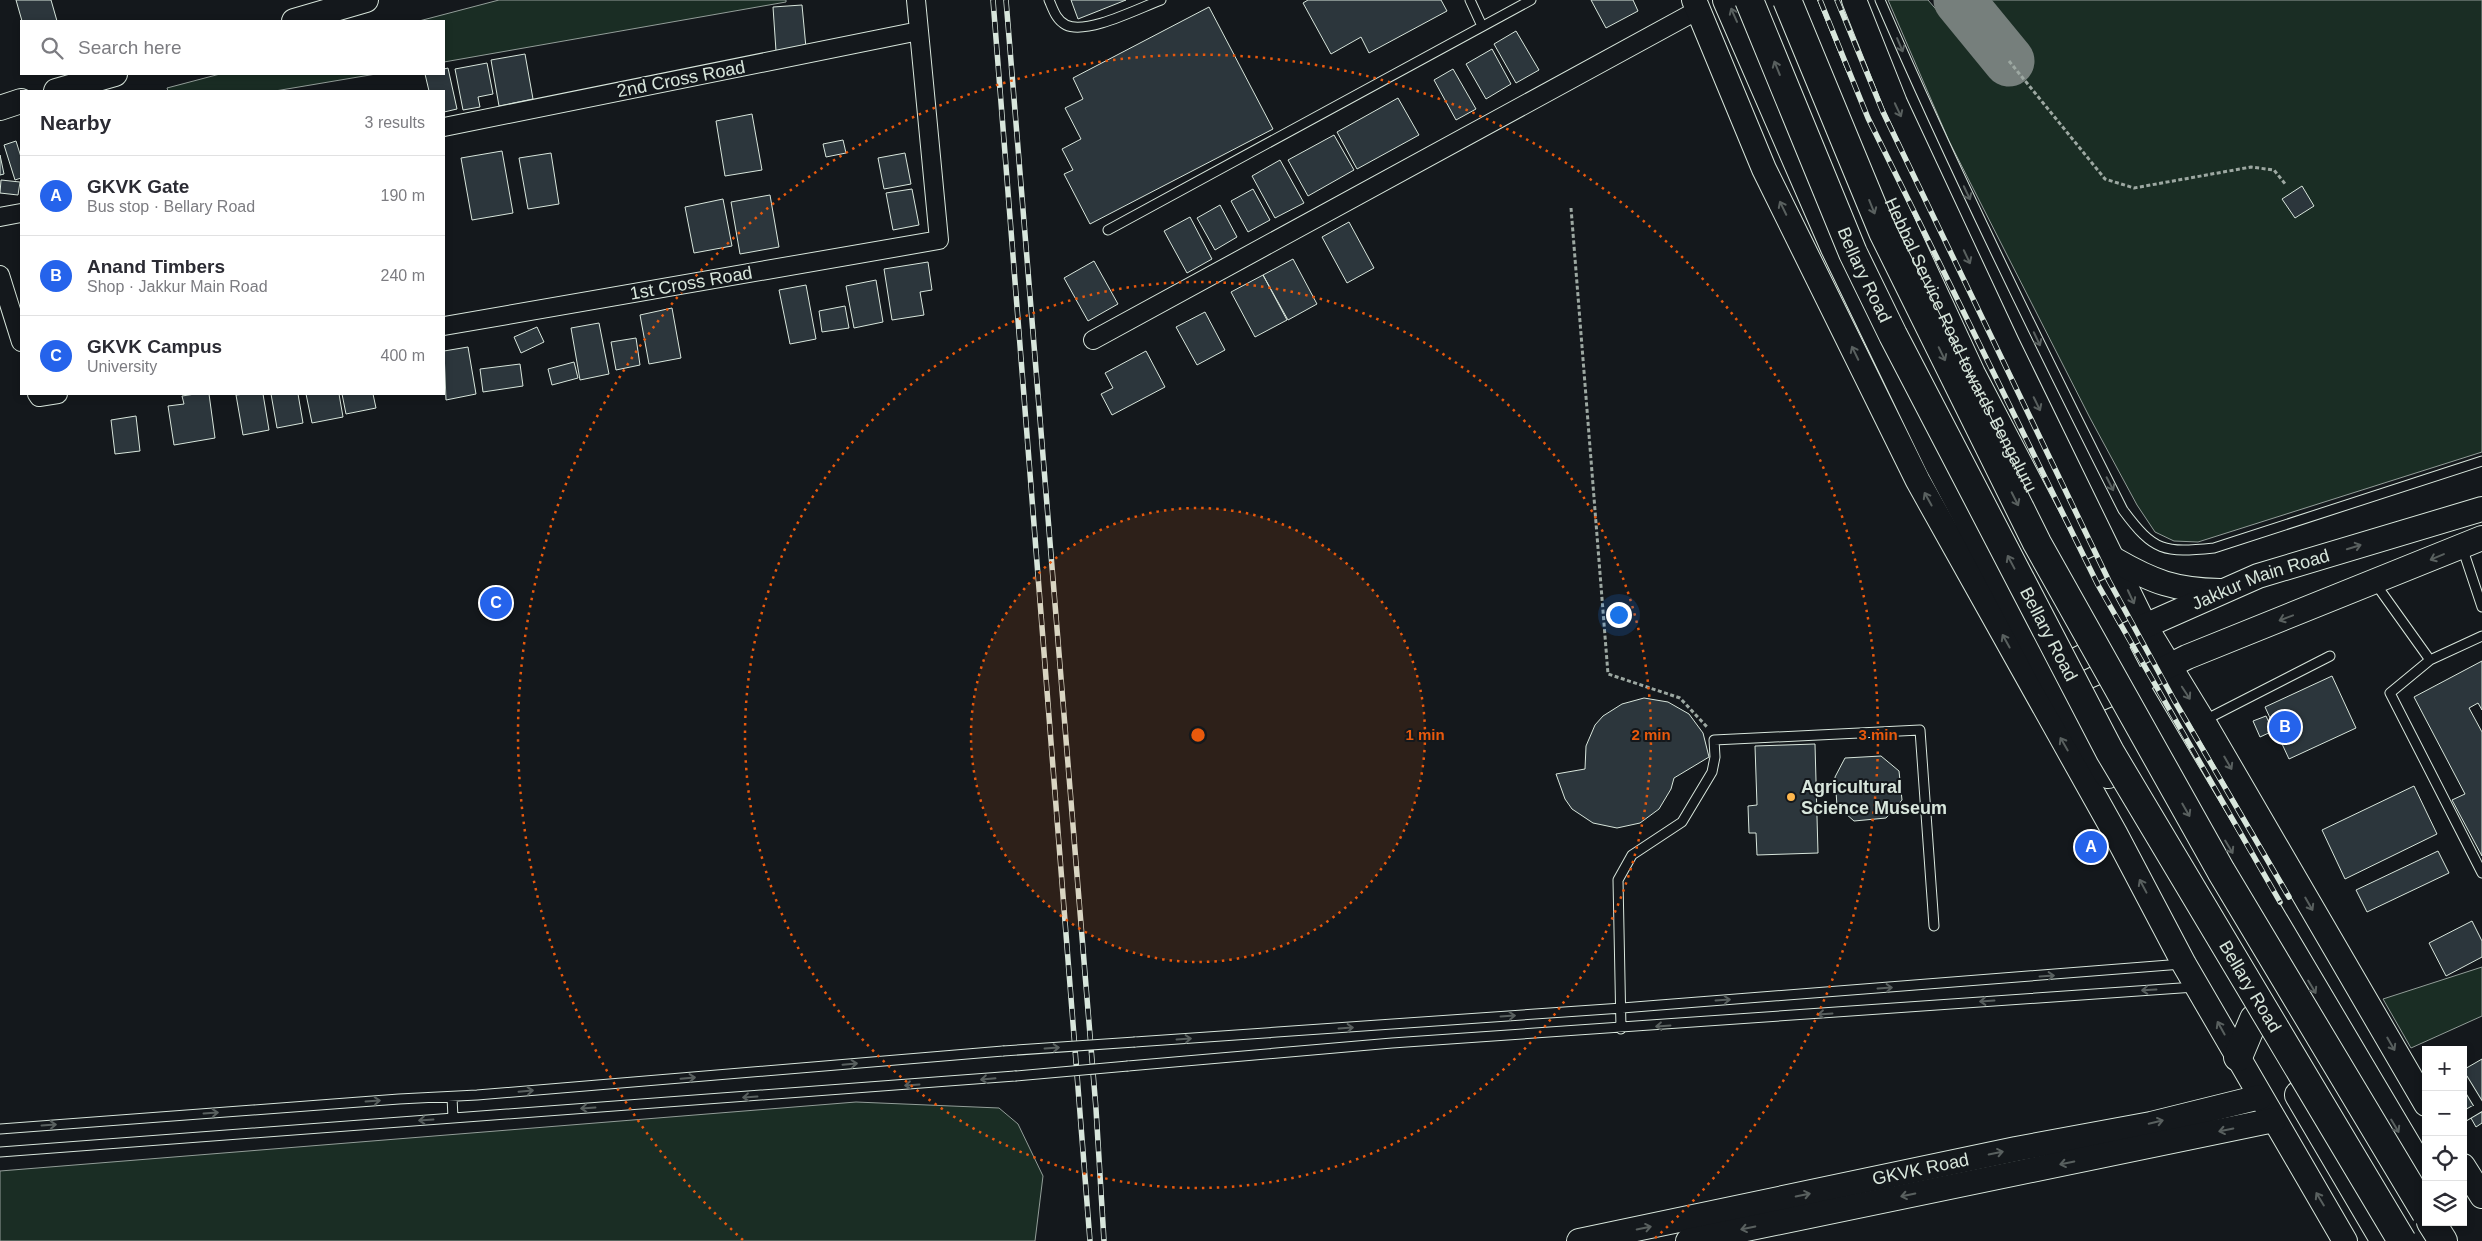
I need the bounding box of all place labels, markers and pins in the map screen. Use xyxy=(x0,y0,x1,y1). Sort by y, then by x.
pin: C xyxy=(480,584,512,622)
pin: B xyxy=(2269,708,2301,746)
centre of rings xyxy=(1189,726,1207,744)
place label: Agricultural Science Museum xyxy=(1801,777,1947,818)
marker: Agricultural Science Museum xyxy=(1785,791,1797,803)
pin: A xyxy=(2075,828,2107,866)

